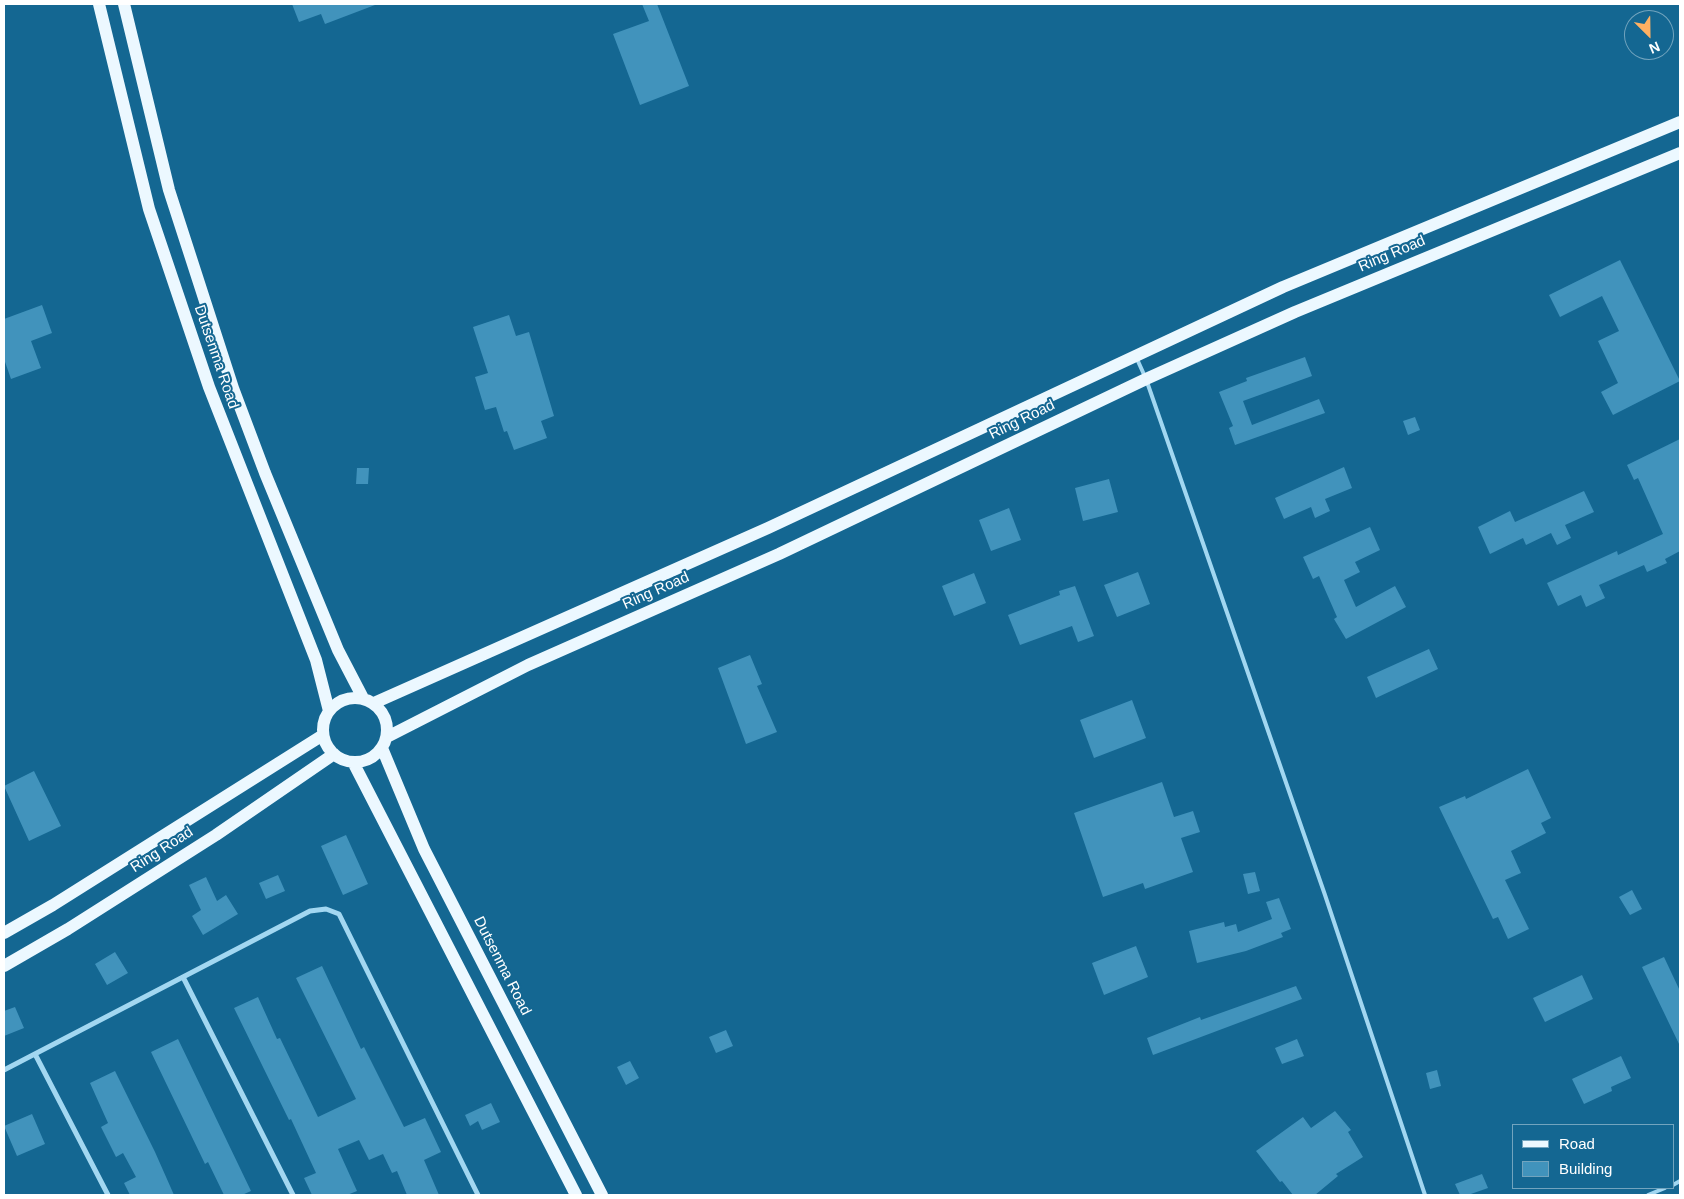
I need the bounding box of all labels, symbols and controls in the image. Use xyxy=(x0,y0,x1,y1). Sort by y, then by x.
north arrow xyxy=(1624,10,1674,60)
text: N xyxy=(1647,39,1662,57)
street label: Ring Road xyxy=(1356,232,1428,276)
street label: Dutsenma Road xyxy=(190,303,242,411)
street label: Ring Road xyxy=(986,396,1058,444)
street label: Ring Road xyxy=(620,568,692,614)
street label: Ring Road xyxy=(127,823,197,877)
street label: Dutsenma Road xyxy=(469,914,535,1018)
legend xyxy=(1512,1124,1674,1189)
text: Road xyxy=(1559,1135,1595,1152)
text: Building xyxy=(1559,1160,1612,1177)

